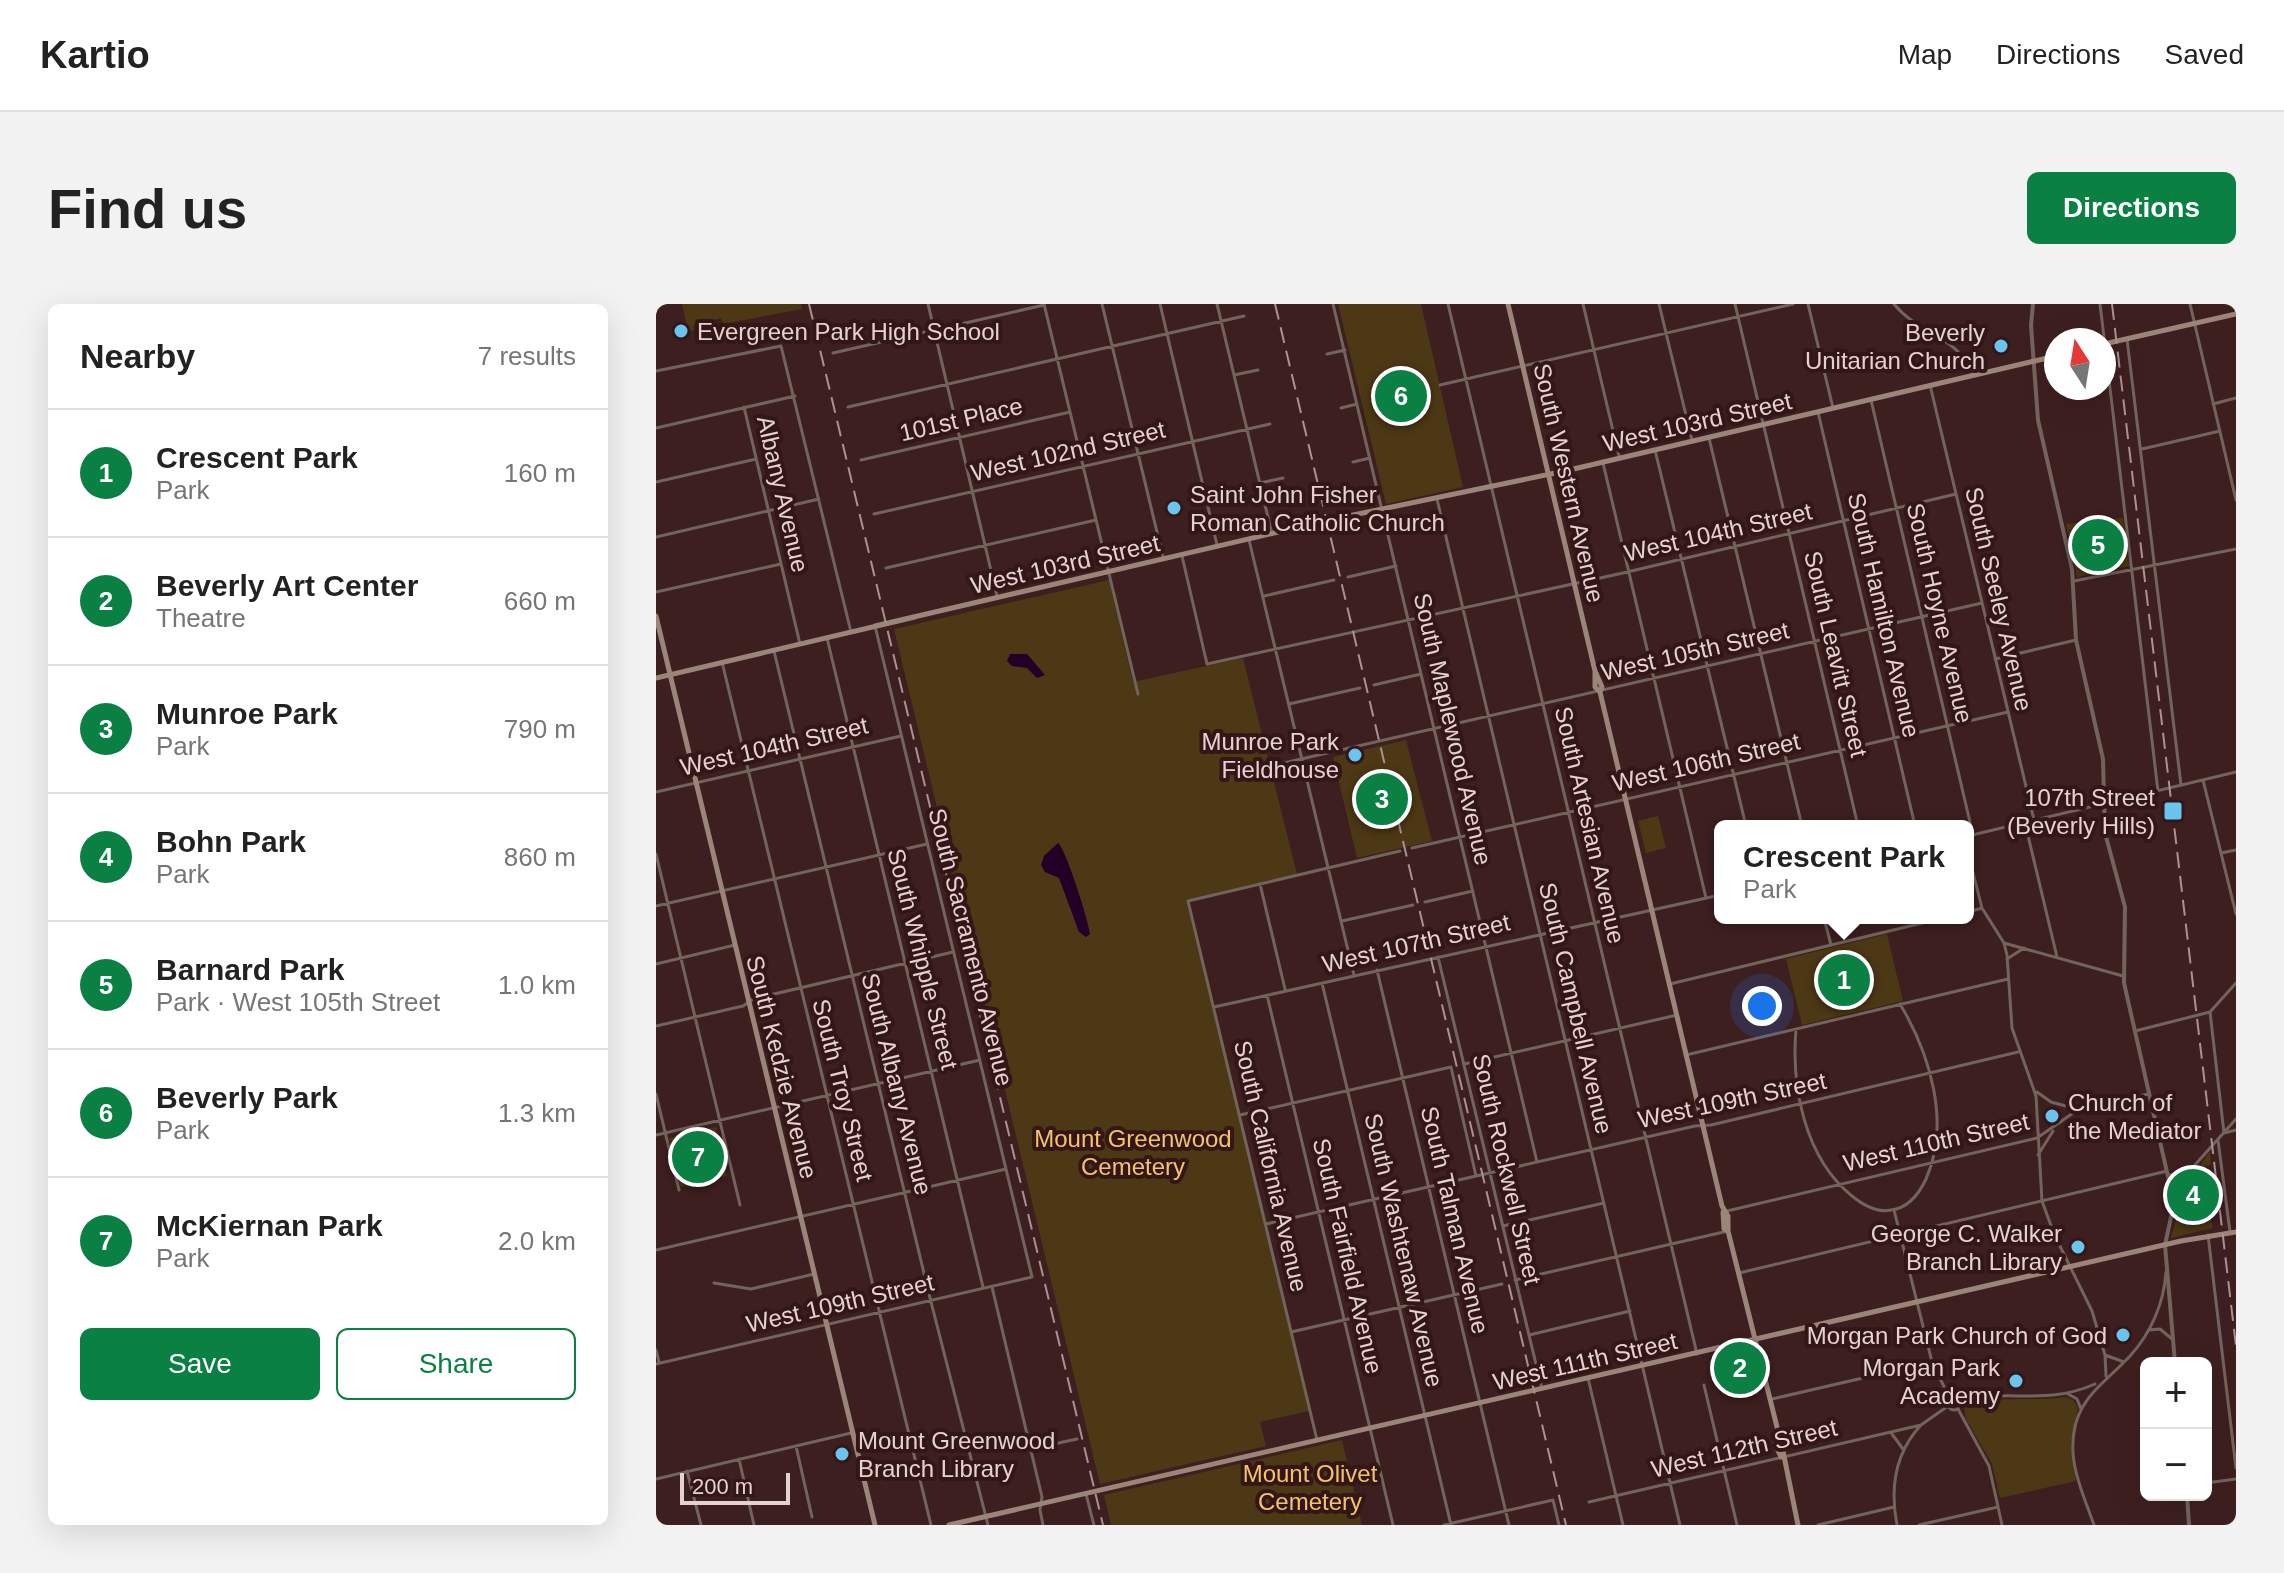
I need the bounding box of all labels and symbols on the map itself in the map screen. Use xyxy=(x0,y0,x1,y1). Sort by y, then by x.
place label: Evergreen Park High School xyxy=(697,318,1000,345)
place label: Beverly Unitarian Church xyxy=(1805,319,1985,374)
marker: Evergreen Park High School xyxy=(672,322,690,340)
north arrow xyxy=(2044,328,2116,400)
marker: Beverly Unitarian Church xyxy=(1992,337,2010,355)
street label: South Western Avenue xyxy=(1528,361,1610,605)
pin: 6 xyxy=(1375,366,1427,426)
street label: West 103rd Street xyxy=(1600,387,1794,457)
street label: 101st Place xyxy=(897,392,1025,446)
street label: Albany Avenue xyxy=(752,413,814,575)
street label: West 102nd Street xyxy=(968,415,1168,486)
place label: Saint John Fisher Roman Catholic Church xyxy=(1190,481,1445,536)
street label: South Seeley Avenue xyxy=(1960,484,2038,714)
street label: South Hamilton Avenue xyxy=(1843,490,1925,740)
street label: West 104th Street xyxy=(1622,497,1815,567)
marker: Saint John Fisher Roman Catholic Church xyxy=(1165,499,1183,517)
street label: South Hoyne Avenue xyxy=(1902,500,1978,726)
pin: 5 xyxy=(2072,515,2124,575)
street label: West 103rd Street xyxy=(968,529,1162,599)
street label: South Leavitt Street xyxy=(1799,548,1873,760)
street label: South Maplewood Avenue xyxy=(1409,590,1497,868)
street label: West 105th Street xyxy=(1599,616,1792,686)
street label: South Artesian Avenue xyxy=(1550,704,1630,946)
street label: West 104th Street xyxy=(678,711,871,781)
street label: West 106th Street xyxy=(1610,727,1803,797)
place label: Munroe Park Fieldhouse xyxy=(1202,728,1340,783)
marker: Munroe Park Fieldhouse xyxy=(1346,746,1364,764)
pin: 3 xyxy=(1356,769,1408,829)
place label: 107th Street (Beverly Hills) xyxy=(2007,784,2155,839)
marker: 107th Street (Beverly Hills) xyxy=(2162,800,2184,822)
street label: South Sacramento Avenue xyxy=(923,805,1019,1089)
street label: South Whipple Street xyxy=(882,846,964,1073)
street label: South Campbell Avenue xyxy=(1534,880,1618,1136)
street label: West 107th Street xyxy=(1320,908,1513,978)
pin: 1 xyxy=(1818,950,1870,1010)
street label: South Kedzie Avenue xyxy=(741,953,823,1181)
street label: South Albany Avenue xyxy=(856,970,938,1198)
your location xyxy=(1742,986,1782,1026)
street label: South Troy Street xyxy=(807,996,879,1184)
street label: South California Avenue xyxy=(1229,1038,1313,1294)
street label: South Rockwell Street xyxy=(1467,1051,1547,1287)
street label: West 109th Street xyxy=(1635,1067,1829,1133)
place label: Church of the Mediator xyxy=(2068,1089,2201,1144)
street label: South Talman Avenue xyxy=(1416,1104,1494,1336)
street label: West 110th Street xyxy=(1840,1107,2032,1177)
marker: Church of the Mediator xyxy=(2043,1107,2061,1125)
street label: South Washtenaw Avenue xyxy=(1359,1110,1449,1390)
park label: Mount Greenwood Cemetery xyxy=(1034,1125,1232,1180)
pin: 7 xyxy=(672,1127,724,1187)
street label: South Fairfield Avenue xyxy=(1308,1136,1388,1376)
pin: 4 xyxy=(2167,1165,2219,1225)
place label: George C. Walker Branch Library xyxy=(1871,1220,2062,1275)
marker: George C. Walker Branch Library xyxy=(2069,1238,2087,1256)
street label: West 109th Street xyxy=(744,1268,937,1338)
place label: Morgan Park Church of God xyxy=(1807,1322,2107,1349)
marker: Morgan Park Church of God xyxy=(2114,1326,2132,1344)
street label: West 111th Street xyxy=(1490,1327,1680,1395)
pin: 2 xyxy=(1714,1338,1766,1398)
place label: Morgan Park Academy xyxy=(1863,1354,2001,1409)
marker: Morgan Park Academy xyxy=(2007,1372,2025,1390)
street label: West 112th Street xyxy=(1648,1413,1840,1483)
place label: Mount Greenwood Branch Library xyxy=(858,1427,1055,1482)
marker: Mount Greenwood Branch Library xyxy=(833,1445,851,1463)
park label: Mount Olivet Cemetery xyxy=(1243,1460,1378,1515)
scale bar xyxy=(680,1469,790,1505)

